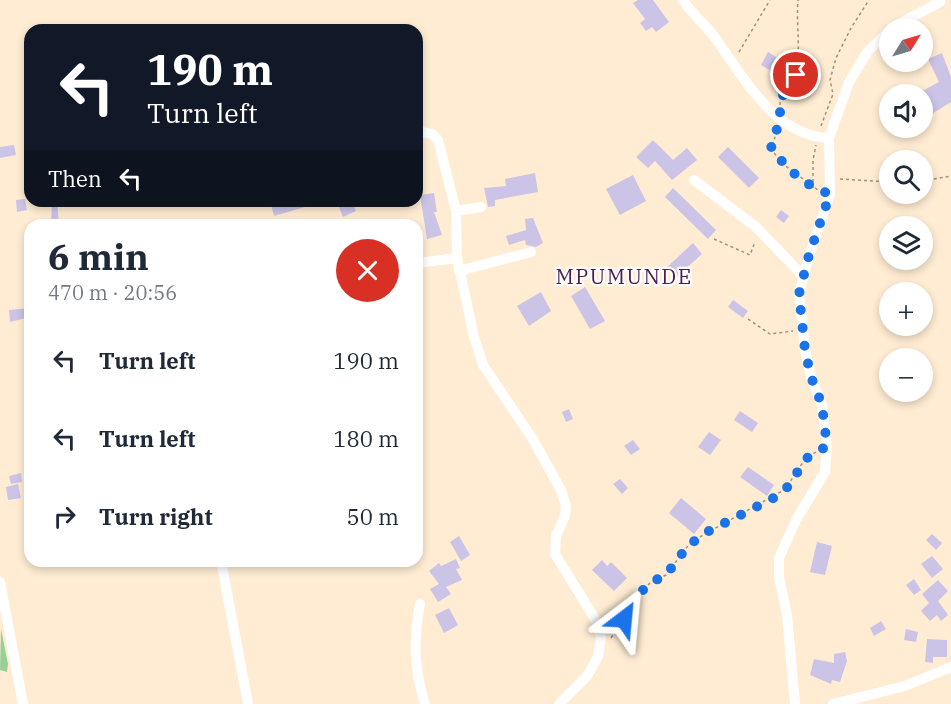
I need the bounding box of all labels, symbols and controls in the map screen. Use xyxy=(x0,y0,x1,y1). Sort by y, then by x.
north arrow xyxy=(879,18,933,72)
map controls xyxy=(879,18,933,402)
text: 190 m xyxy=(147,42,273,97)
icon: left xyxy=(48,48,126,126)
pin xyxy=(770,49,821,100)
icon: arrive xyxy=(779,58,812,91)
button: sound xyxy=(879,84,933,138)
text: Turn left xyxy=(147,95,258,130)
button: search xyxy=(879,150,933,204)
icon: left xyxy=(114,162,147,195)
text: Then xyxy=(48,164,102,193)
button: layers xyxy=(879,216,933,270)
text: 6 min xyxy=(48,233,149,280)
button: close xyxy=(336,239,399,302)
district label: MPUMUNDE xyxy=(555,262,693,290)
text: 470 m · 20:56 xyxy=(48,279,177,306)
button: + xyxy=(879,282,933,336)
icon: left xyxy=(48,344,81,377)
text: Turn left xyxy=(99,346,195,375)
text: 190 m xyxy=(333,346,399,375)
button: − xyxy=(879,348,933,402)
icon: left xyxy=(48,422,81,455)
text: Turn left xyxy=(99,424,195,453)
text: 180 m xyxy=(333,424,399,453)
icon: right xyxy=(48,500,81,533)
text: Turn right xyxy=(99,502,213,531)
text: 50 m xyxy=(347,502,399,531)
position arrow xyxy=(592,587,656,651)

